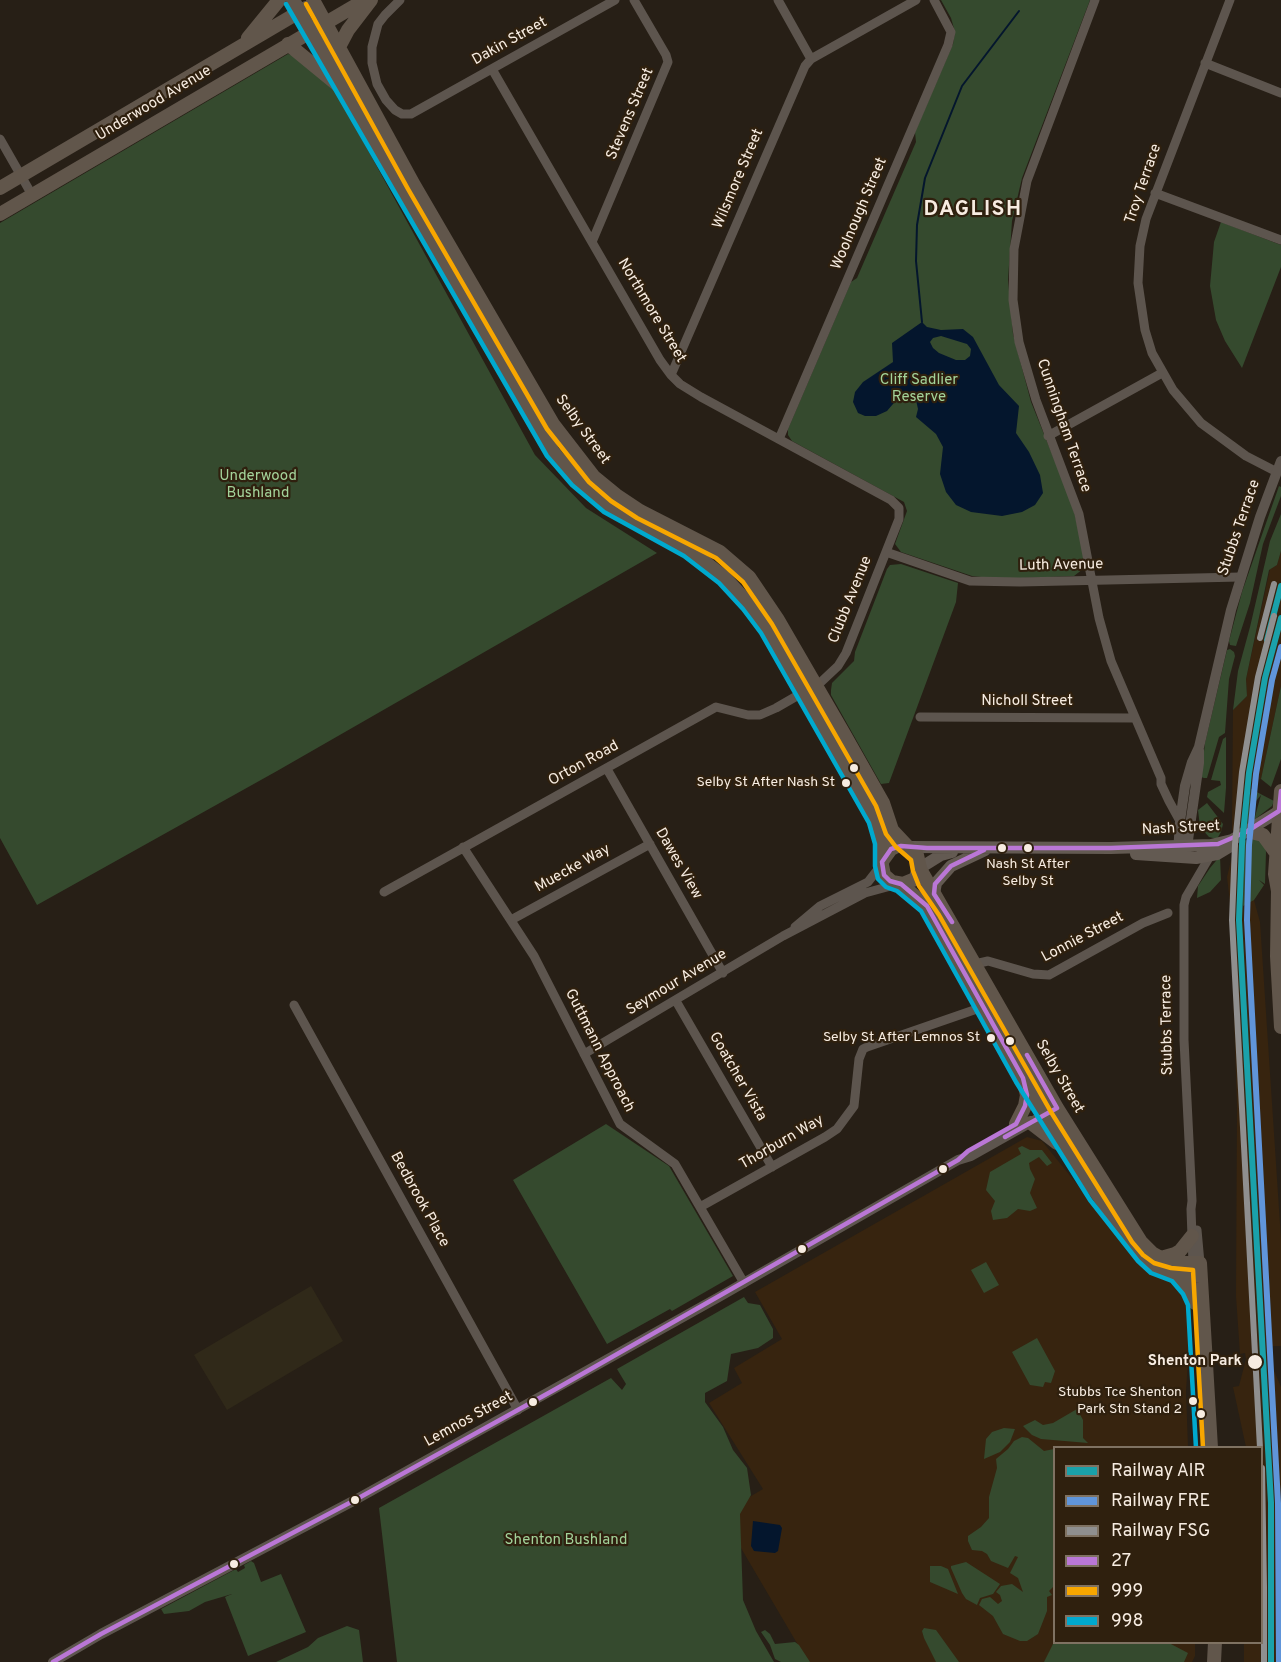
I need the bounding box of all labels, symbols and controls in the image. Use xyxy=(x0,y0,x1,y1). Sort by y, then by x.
street label: Dakin Street xyxy=(469,14,551,70)
street label: Underwood Avenue xyxy=(93,62,215,146)
street label: Stevens Street xyxy=(604,65,658,163)
street label: Wilsmore Street xyxy=(710,126,768,232)
street label: Troy Terrace xyxy=(1122,142,1166,226)
street label: Woolnough Street xyxy=(828,155,892,273)
district label: DAGLISH xyxy=(923,198,1023,224)
street label: Northmore Street xyxy=(613,256,689,366)
street label: Cunningham Terrace xyxy=(1032,357,1094,495)
park label: Cliff Sadlier Reserve xyxy=(880,372,958,407)
street label: Selby Street xyxy=(551,392,613,468)
park label: Underwood Bushland xyxy=(219,468,297,503)
street label: Stubbs Terrace xyxy=(1215,478,1265,578)
street label: Clubb Avenue xyxy=(825,554,877,646)
street label: Luth Avenue xyxy=(1019,556,1103,576)
street label: Nicholl Street xyxy=(981,693,1073,711)
street label: Orton Road xyxy=(546,737,622,791)
unlabelled marker xyxy=(848,762,860,774)
place label: Selby St After Nash St xyxy=(697,775,835,791)
marker: Selby St After Nash St xyxy=(840,777,852,789)
street label: Nash Street xyxy=(1141,818,1221,840)
street label: Dawes View xyxy=(650,825,706,903)
street label: Muecke Way xyxy=(532,841,614,897)
unlabelled marker xyxy=(996,842,1008,854)
marker: Nash St After Selby St xyxy=(1022,842,1034,854)
place label: Nash St After Selby St xyxy=(986,857,1070,890)
street label: Lonnie Street xyxy=(1039,909,1127,967)
street label: Seymour Avenue xyxy=(624,946,730,1020)
street label: Stubbs Terrace xyxy=(1158,975,1178,1075)
street label: Guttmann Approach xyxy=(560,986,638,1116)
street label: Goatcher Vista xyxy=(704,1029,770,1125)
place label: Selby St After Lemnos St xyxy=(823,1030,980,1046)
marker: Selby St After Lemnos St xyxy=(985,1032,997,1044)
unlabelled marker xyxy=(1004,1035,1016,1047)
street label: Selby Street xyxy=(1031,1037,1087,1117)
street label: Thorburn Way xyxy=(737,1112,827,1174)
street label: Bedbrook Place xyxy=(385,1149,453,1251)
unlabelled marker xyxy=(937,1163,949,1175)
unlabelled marker xyxy=(796,1243,808,1255)
place label: Shenton Park xyxy=(1148,1353,1242,1371)
marker: Shenton Park xyxy=(1246,1353,1264,1371)
place label: Stubbs Tce Shenton Park Stn Stand 2 xyxy=(1058,1385,1182,1418)
street label: Lemnos Street xyxy=(422,1388,516,1452)
marker: Stubbs Tce Shenton Park Stn Stand 2 xyxy=(1187,1395,1199,1407)
unlabelled marker xyxy=(527,1396,539,1408)
unlabelled marker xyxy=(1195,1408,1207,1420)
legend xyxy=(1053,1446,1263,1644)
text: Railway AIR xyxy=(1111,1460,1206,1483)
text: Railway FRE xyxy=(1111,1490,1210,1513)
unlabelled marker xyxy=(349,1494,361,1506)
text: Railway FSG xyxy=(1111,1520,1210,1543)
park label: Shenton Bushland xyxy=(505,1532,627,1550)
text: 27 xyxy=(1111,1550,1131,1573)
unlabelled marker xyxy=(228,1558,240,1570)
text: 999 xyxy=(1111,1580,1143,1603)
text: 998 xyxy=(1111,1610,1144,1633)

